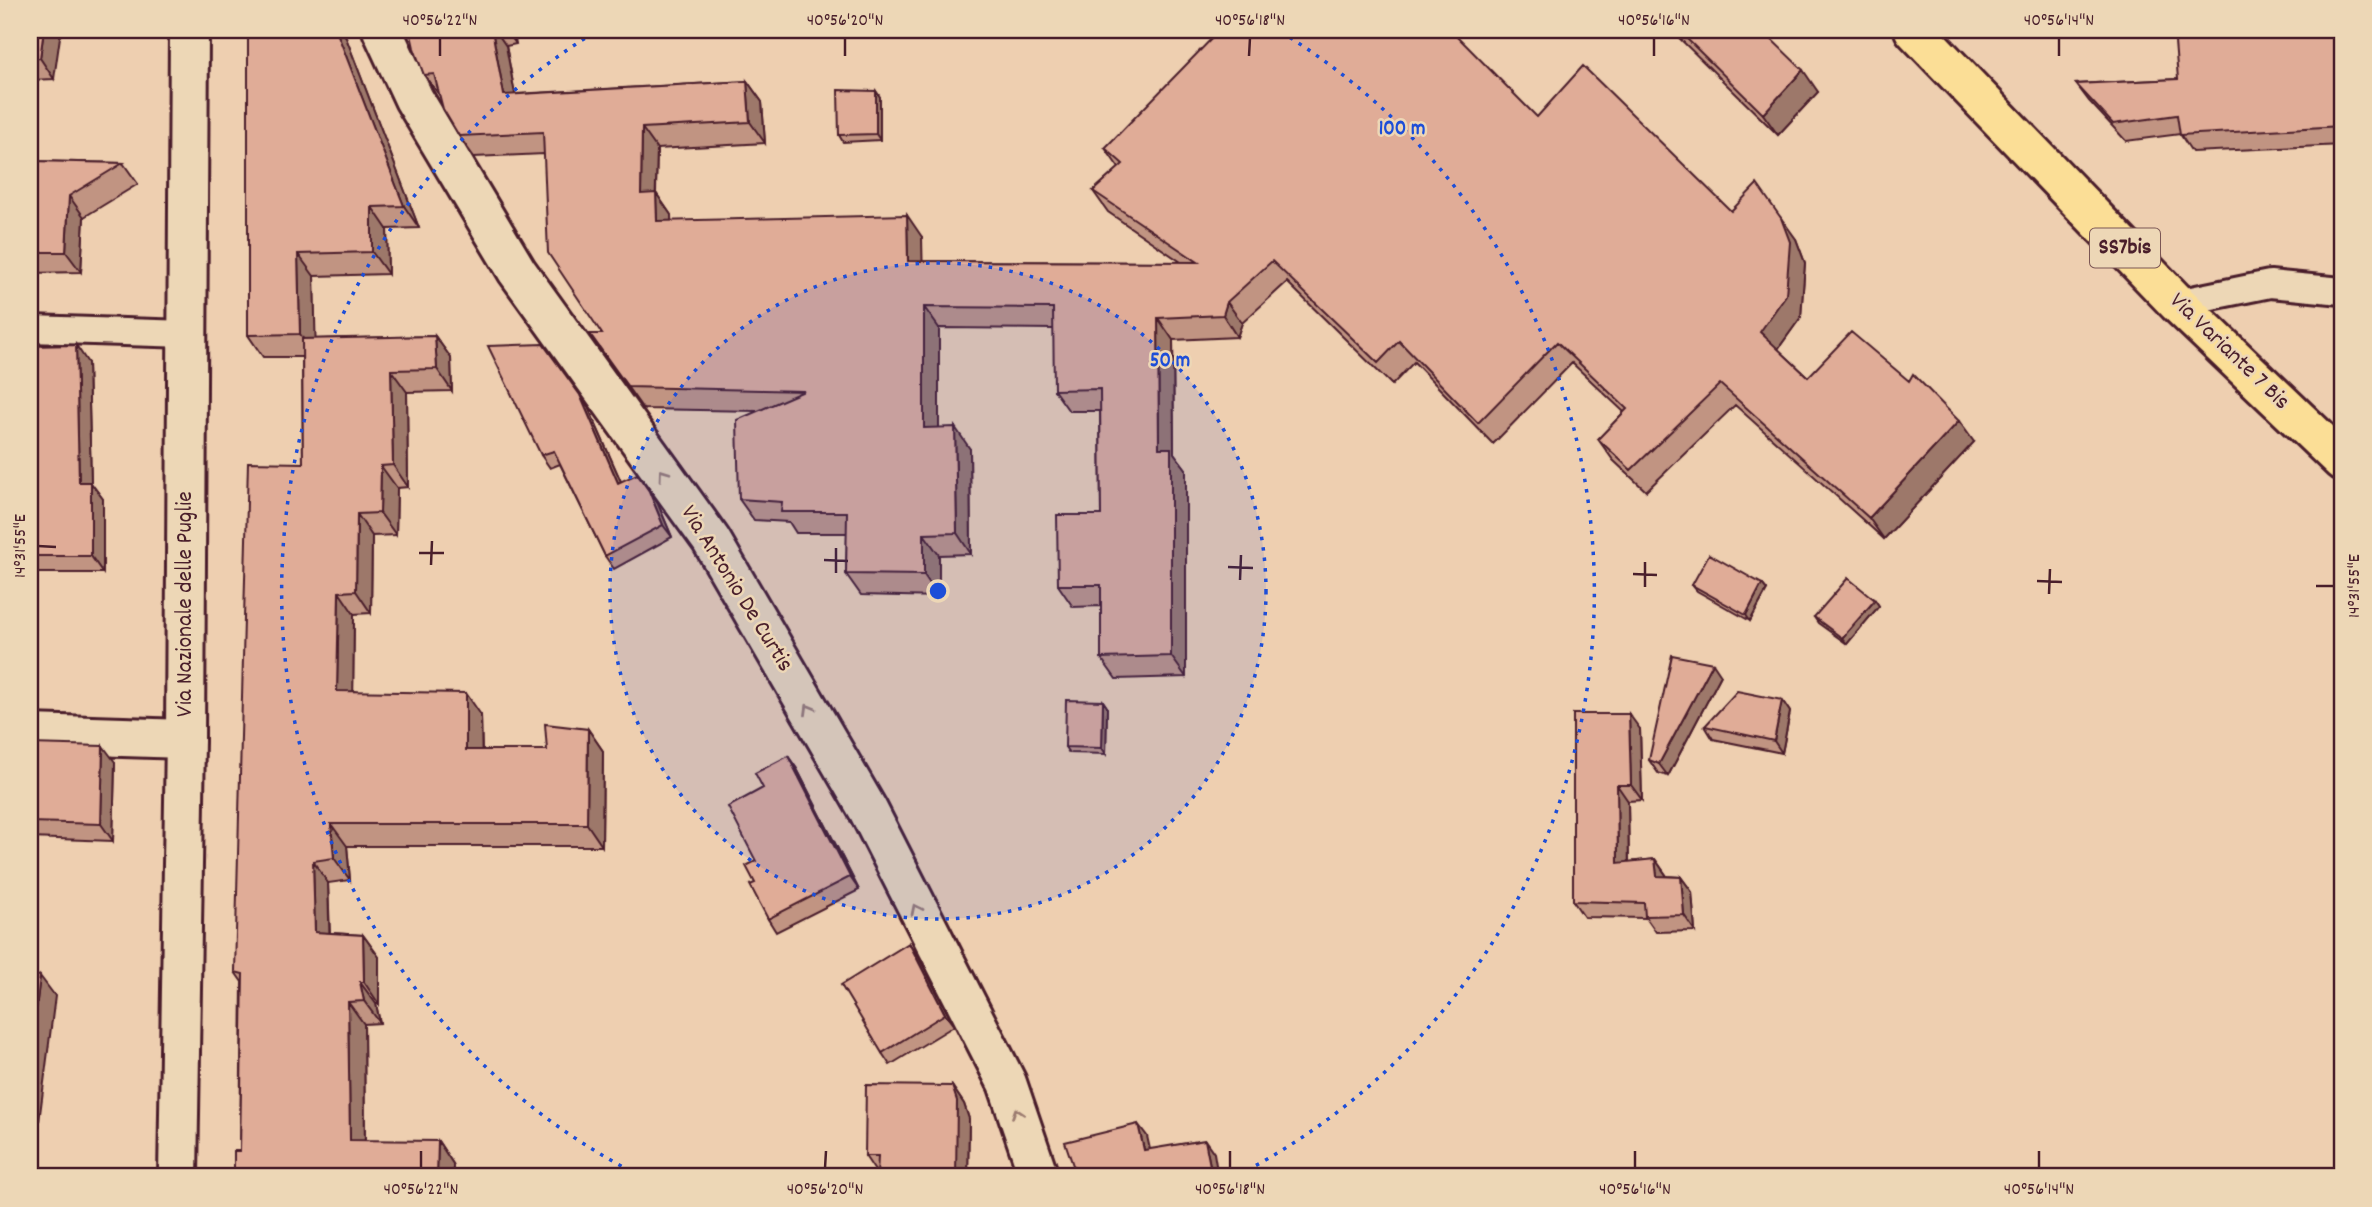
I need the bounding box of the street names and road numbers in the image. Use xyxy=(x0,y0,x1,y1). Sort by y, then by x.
road number: SS7bis xyxy=(2090,229,2160,268)
street label: Via Variante 7 Bis xyxy=(2161,285,2297,419)
street label: Via Nazionale delle Puglie xyxy=(169,491,203,717)
street label: Via Antonio De Curtis xyxy=(671,499,801,679)

